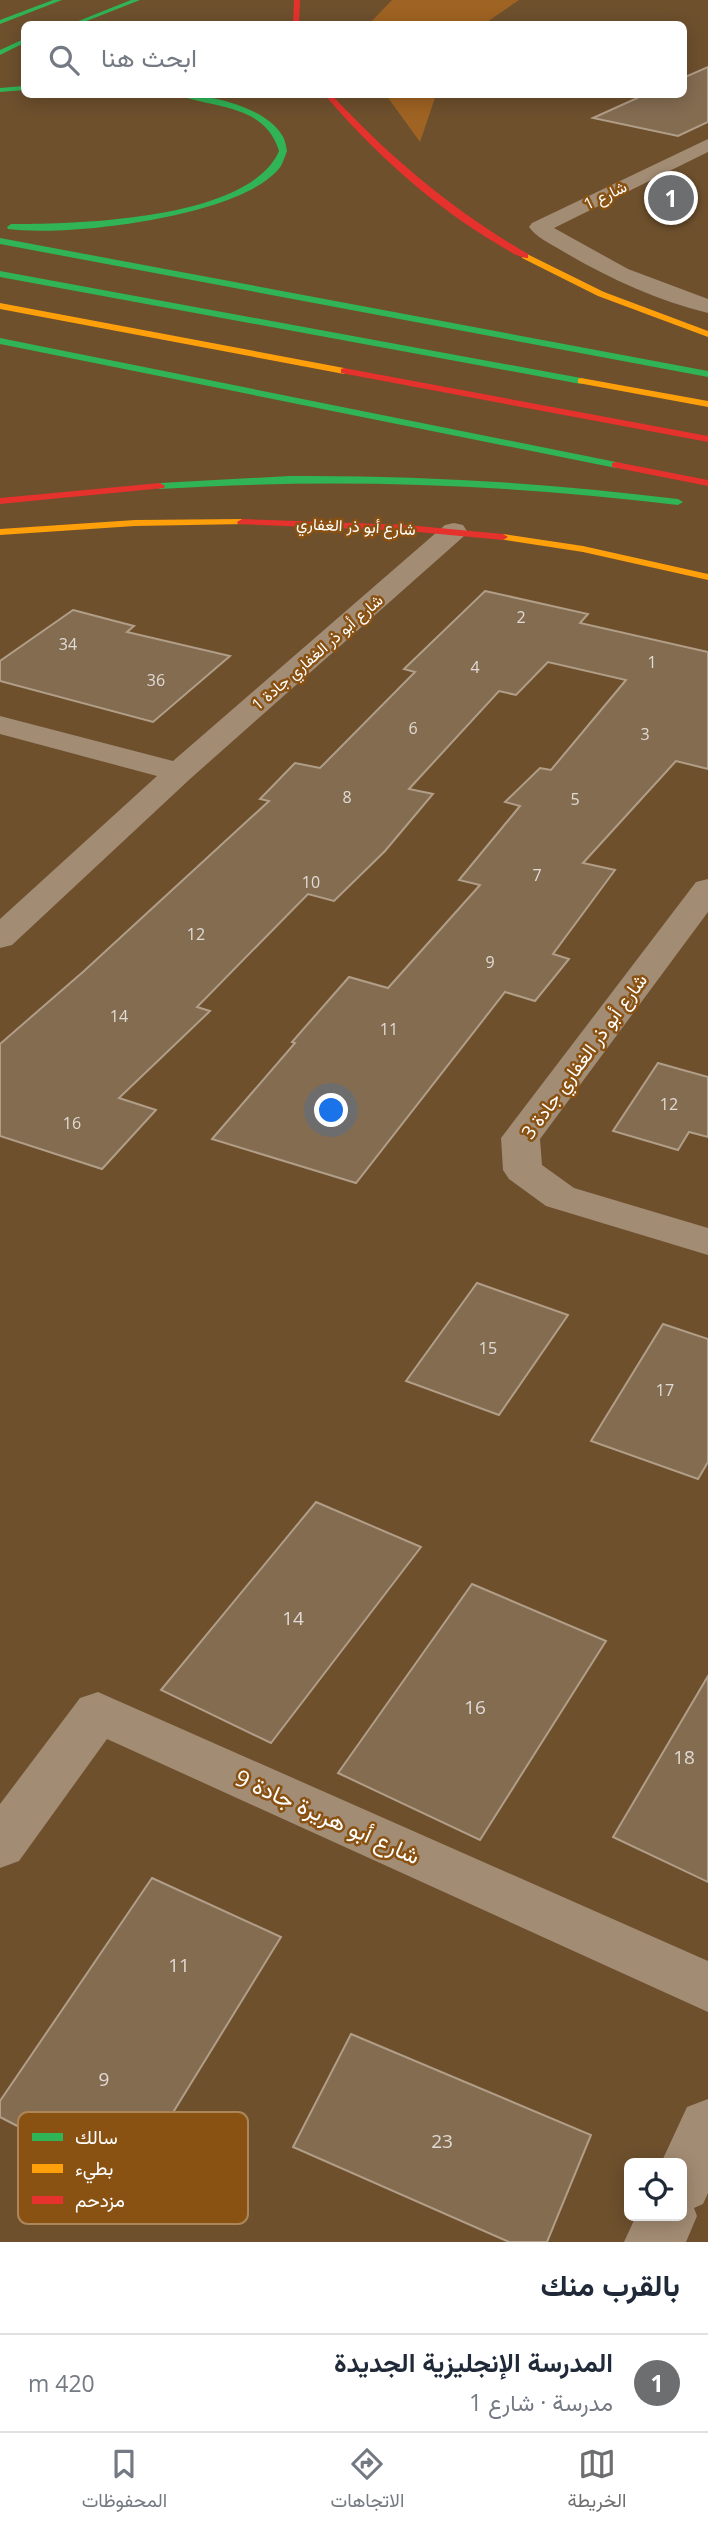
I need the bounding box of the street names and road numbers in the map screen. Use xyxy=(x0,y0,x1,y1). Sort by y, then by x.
street label: شارع 1 xyxy=(580,175,631,216)
street label: شارع أبو ذر الغفاري xyxy=(295,512,416,543)
street label: شارع أبو ذر الغفاري جادة 1 xyxy=(247,589,389,717)
street label: شارع أبو ذر الغفاري جادة 3 xyxy=(515,968,655,1146)
street label: شارع أبو هريرة جادة 9 xyxy=(230,1761,426,1872)

